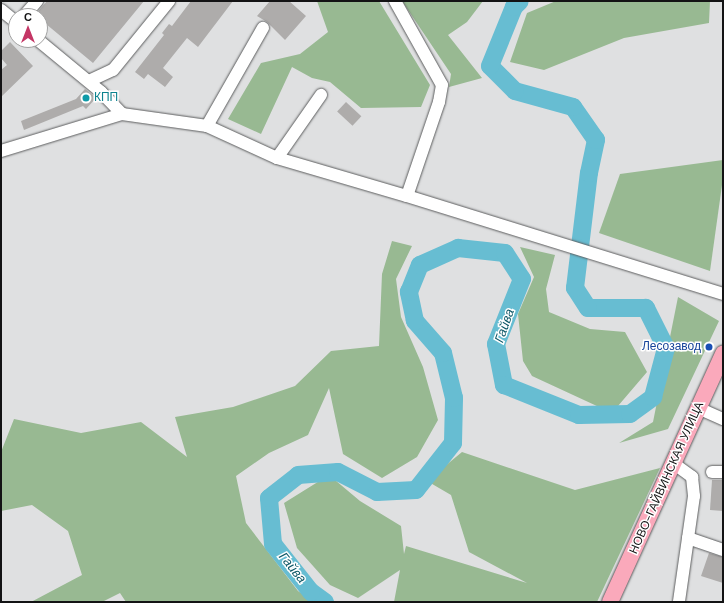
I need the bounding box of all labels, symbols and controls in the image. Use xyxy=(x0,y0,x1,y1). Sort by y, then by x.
north arrow xyxy=(8,8,48,48)
text: С xyxy=(24,10,32,24)
place label: КПП xyxy=(94,91,118,105)
marker: КПП xyxy=(81,93,91,103)
water label: Гайва xyxy=(492,307,518,345)
place label: Лесозавод xyxy=(642,340,701,354)
marker: Лесозавод xyxy=(704,342,714,352)
street label: НОВО-ГАЙВИНСКАЯ УЛИЦА xyxy=(627,400,707,556)
water label: Гайва xyxy=(275,550,309,586)

